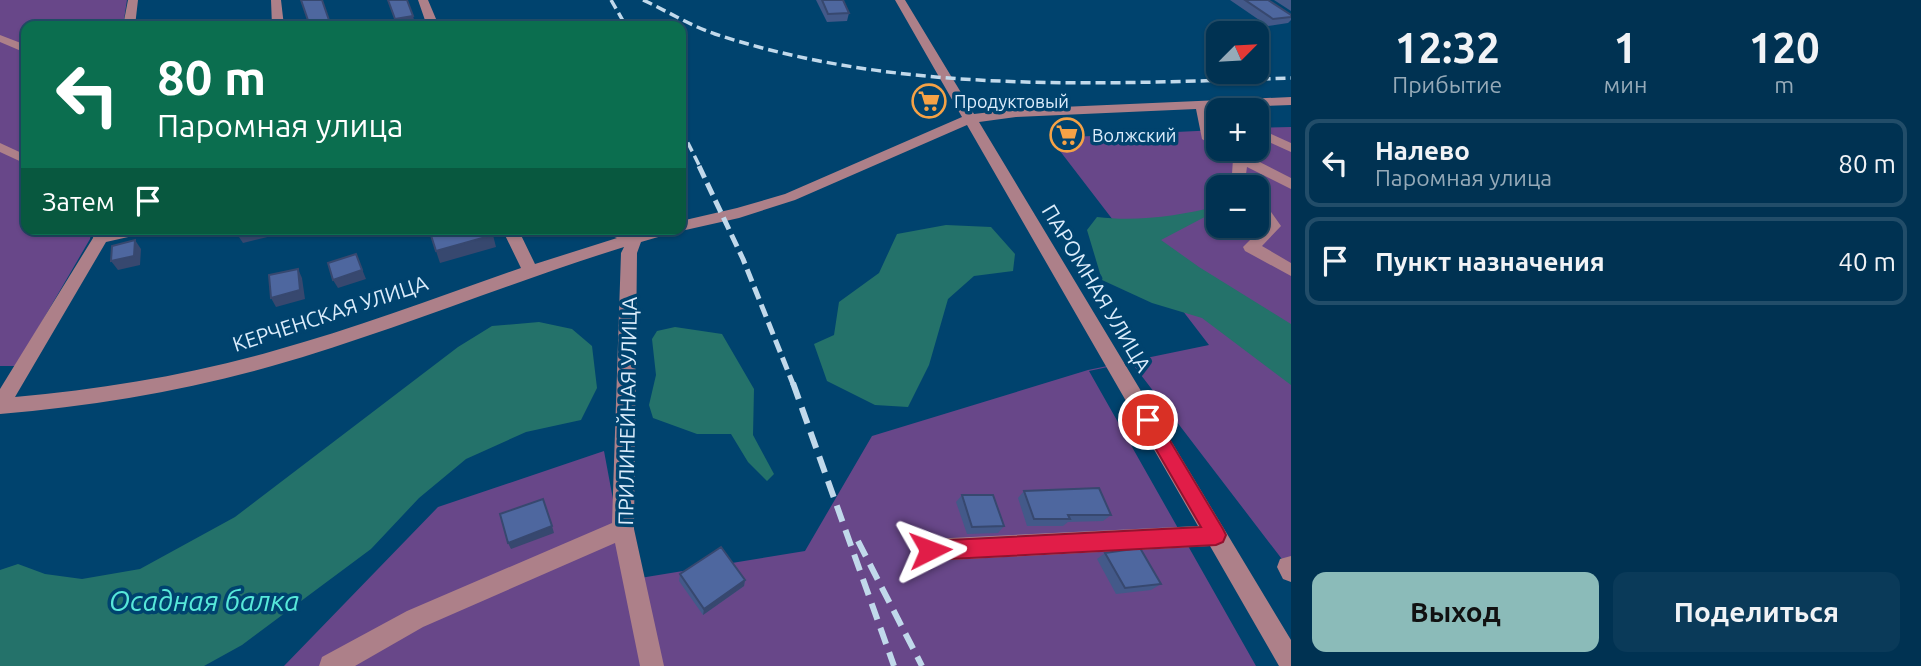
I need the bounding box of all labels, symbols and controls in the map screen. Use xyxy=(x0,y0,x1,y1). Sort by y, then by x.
north arrow xyxy=(1206,21,1269,84)
map controls xyxy=(1206,21,1269,238)
text: 12:32 xyxy=(1395,24,1500,71)
text: 1 xyxy=(1614,24,1637,71)
text: 120 xyxy=(1749,24,1820,71)
icon: left xyxy=(42,49,133,140)
text: 80 m xyxy=(157,49,266,104)
text: Прибытие xyxy=(1392,72,1502,97)
text: мин xyxy=(1604,72,1647,97)
text: m xyxy=(1774,72,1794,97)
supermarket icon: Продуктовый xyxy=(910,82,948,120)
place label: Продуктовый xyxy=(954,91,1069,111)
button: + xyxy=(1206,98,1269,161)
text: Паромная улица xyxy=(157,107,404,143)
supermarket icon: Волжский xyxy=(1048,116,1086,154)
place label: Волжский xyxy=(1092,125,1177,145)
text: Налево xyxy=(1375,136,1470,165)
icon: left xyxy=(1316,144,1354,182)
text: 80 m xyxy=(1838,149,1896,178)
text: Паромная улица xyxy=(1375,165,1552,190)
button: − xyxy=(1206,175,1269,238)
icon: arrive xyxy=(129,182,167,220)
text: Затем xyxy=(42,187,115,216)
street label: ПАРОМНАЯ УЛИЦА xyxy=(1038,200,1157,376)
icon: arrive xyxy=(1316,242,1354,280)
text: Пункт назначения xyxy=(1375,247,1605,276)
text: 40 m xyxy=(1838,247,1896,276)
street label: КЕРЧЕНСКАЯ УЛИЦА xyxy=(229,270,431,356)
street label: ПРИЛИНЕЙНАЯ УЛИЦА xyxy=(613,296,641,526)
pin xyxy=(1118,390,1178,450)
icon: arrive xyxy=(1129,401,1167,439)
position arrow xyxy=(893,513,967,587)
button: Выход xyxy=(1312,572,1599,652)
button: Поделиться xyxy=(1613,572,1900,652)
water label: Осадная балка xyxy=(109,585,299,616)

